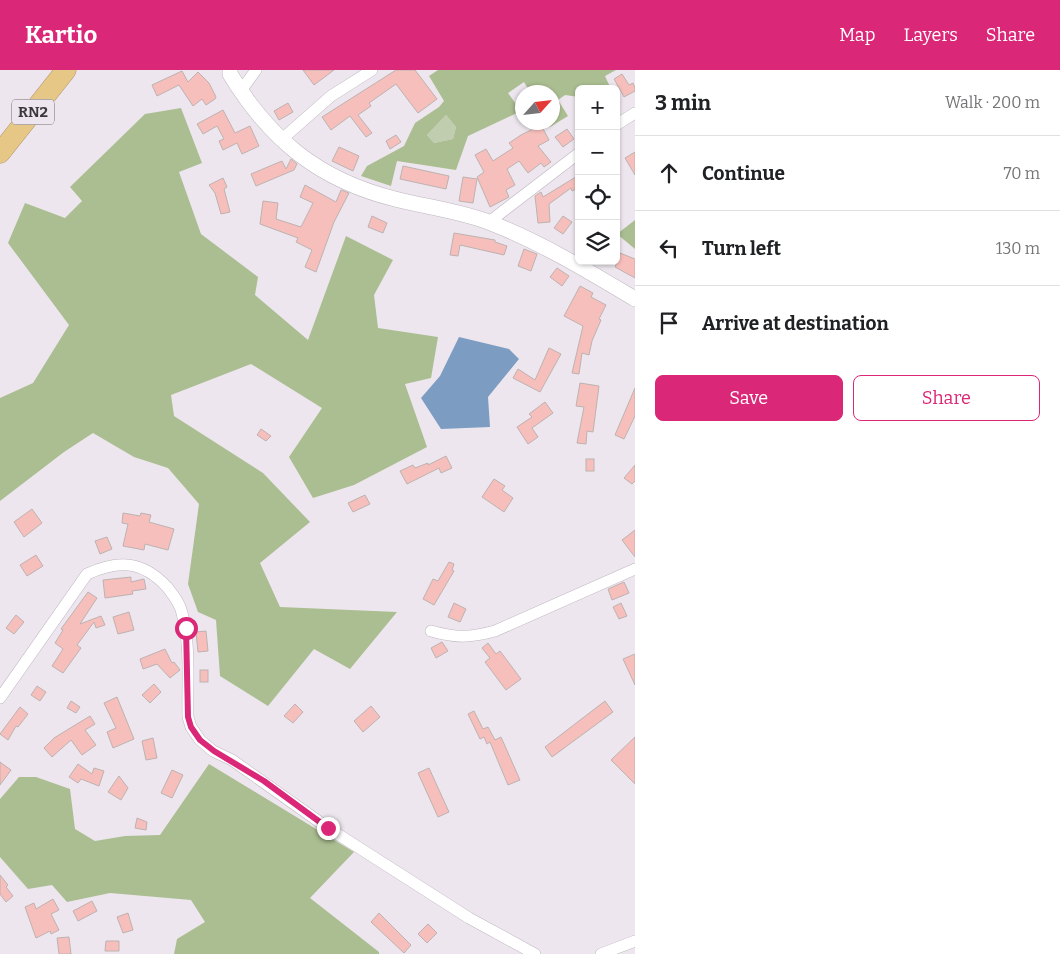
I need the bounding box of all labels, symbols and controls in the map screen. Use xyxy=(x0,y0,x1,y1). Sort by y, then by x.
text: Kartio xyxy=(25,21,97,49)
text: Map xyxy=(839,24,875,46)
text: Layers xyxy=(903,24,958,46)
text: Share xyxy=(986,24,1035,46)
north arrow xyxy=(515,85,560,130)
map controls xyxy=(575,85,620,265)
button: + xyxy=(575,85,620,130)
text: 3 min xyxy=(655,90,711,116)
text: Walk · 200 m xyxy=(945,93,1040,112)
road number: RN2 xyxy=(12,100,54,124)
button: − xyxy=(575,130,620,175)
icon: ahead xyxy=(655,159,683,187)
text: Continue xyxy=(702,162,785,185)
text: 70 m xyxy=(1004,164,1040,183)
button: locate xyxy=(575,175,620,220)
button: layers xyxy=(575,220,620,265)
icon: left xyxy=(655,234,683,262)
text: Turn left xyxy=(702,237,781,260)
text: 130 m xyxy=(996,239,1040,258)
icon: arrive xyxy=(655,309,683,337)
text: Arrive at destination xyxy=(702,312,889,335)
button: Save xyxy=(655,375,843,421)
button: Share xyxy=(853,375,1040,421)
route start xyxy=(175,617,198,640)
route end xyxy=(317,817,340,840)

